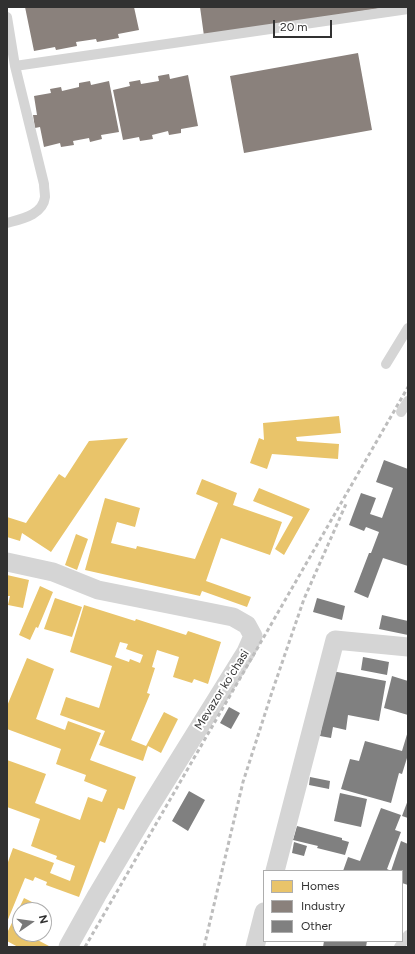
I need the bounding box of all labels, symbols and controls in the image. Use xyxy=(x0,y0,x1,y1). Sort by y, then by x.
scale bar xyxy=(275,12,334,38)
text: 20 m xyxy=(280,20,308,34)
street label: Mevazor koʻchasi xyxy=(192,647,252,733)
legend xyxy=(263,870,403,942)
text: Homes xyxy=(301,879,339,893)
text: Industry xyxy=(301,899,345,913)
north arrow xyxy=(12,902,52,942)
text: N xyxy=(36,914,50,925)
text: Other xyxy=(301,919,332,933)

